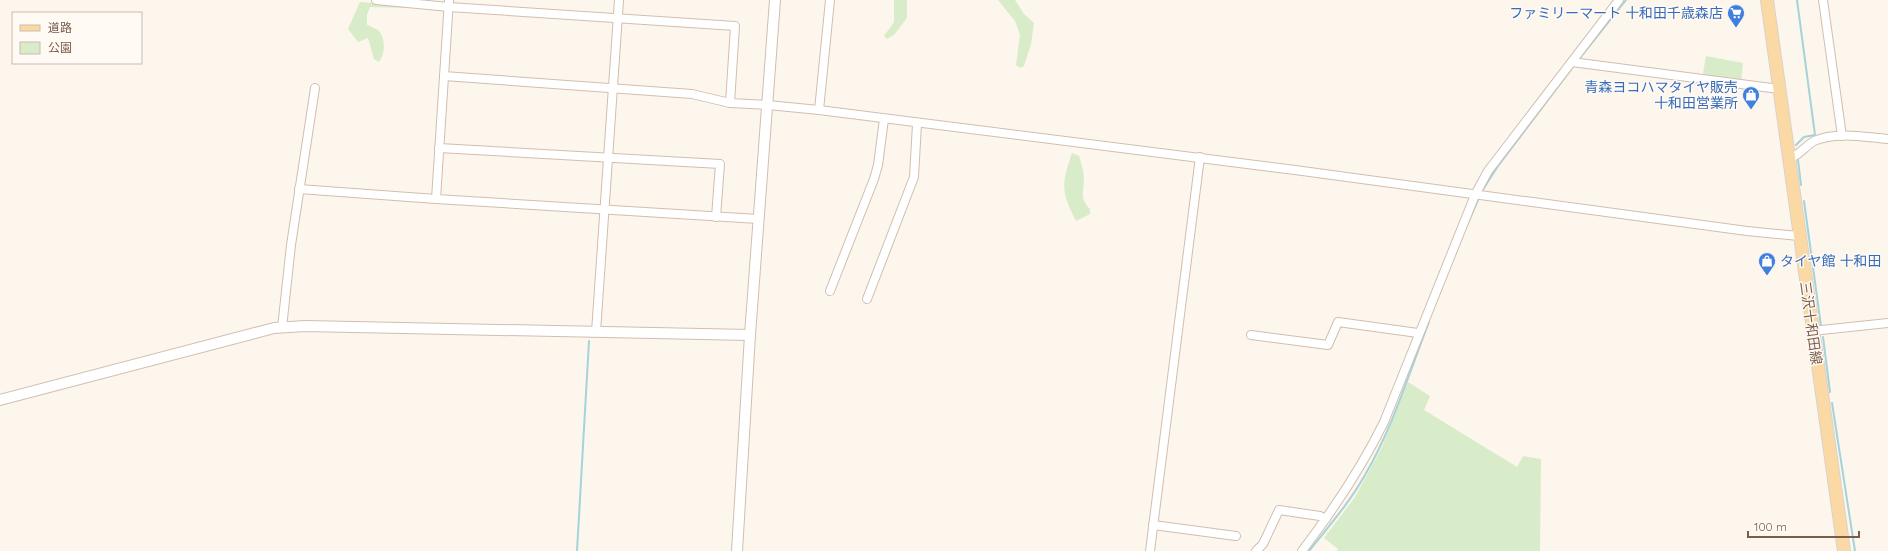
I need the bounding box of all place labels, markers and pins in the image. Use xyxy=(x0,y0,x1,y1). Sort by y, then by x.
supermarket icon: ファミリーマート 十和田千歳森店 xyxy=(1726,3,1746,28)
place label: ファミリーマート 十和田千歳森店 xyxy=(1509,4,1723,22)
place label: 青森ヨコハマタイヤ販売 十和田営業所 xyxy=(1584,78,1738,112)
shop icon: 青森ヨコハマタイヤ販売 十和田営業所 xyxy=(1741,85,1761,110)
shop icon: タイヤ館 十和田 xyxy=(1757,251,1777,276)
place label: タイヤ館 十和田 xyxy=(1780,252,1881,270)

